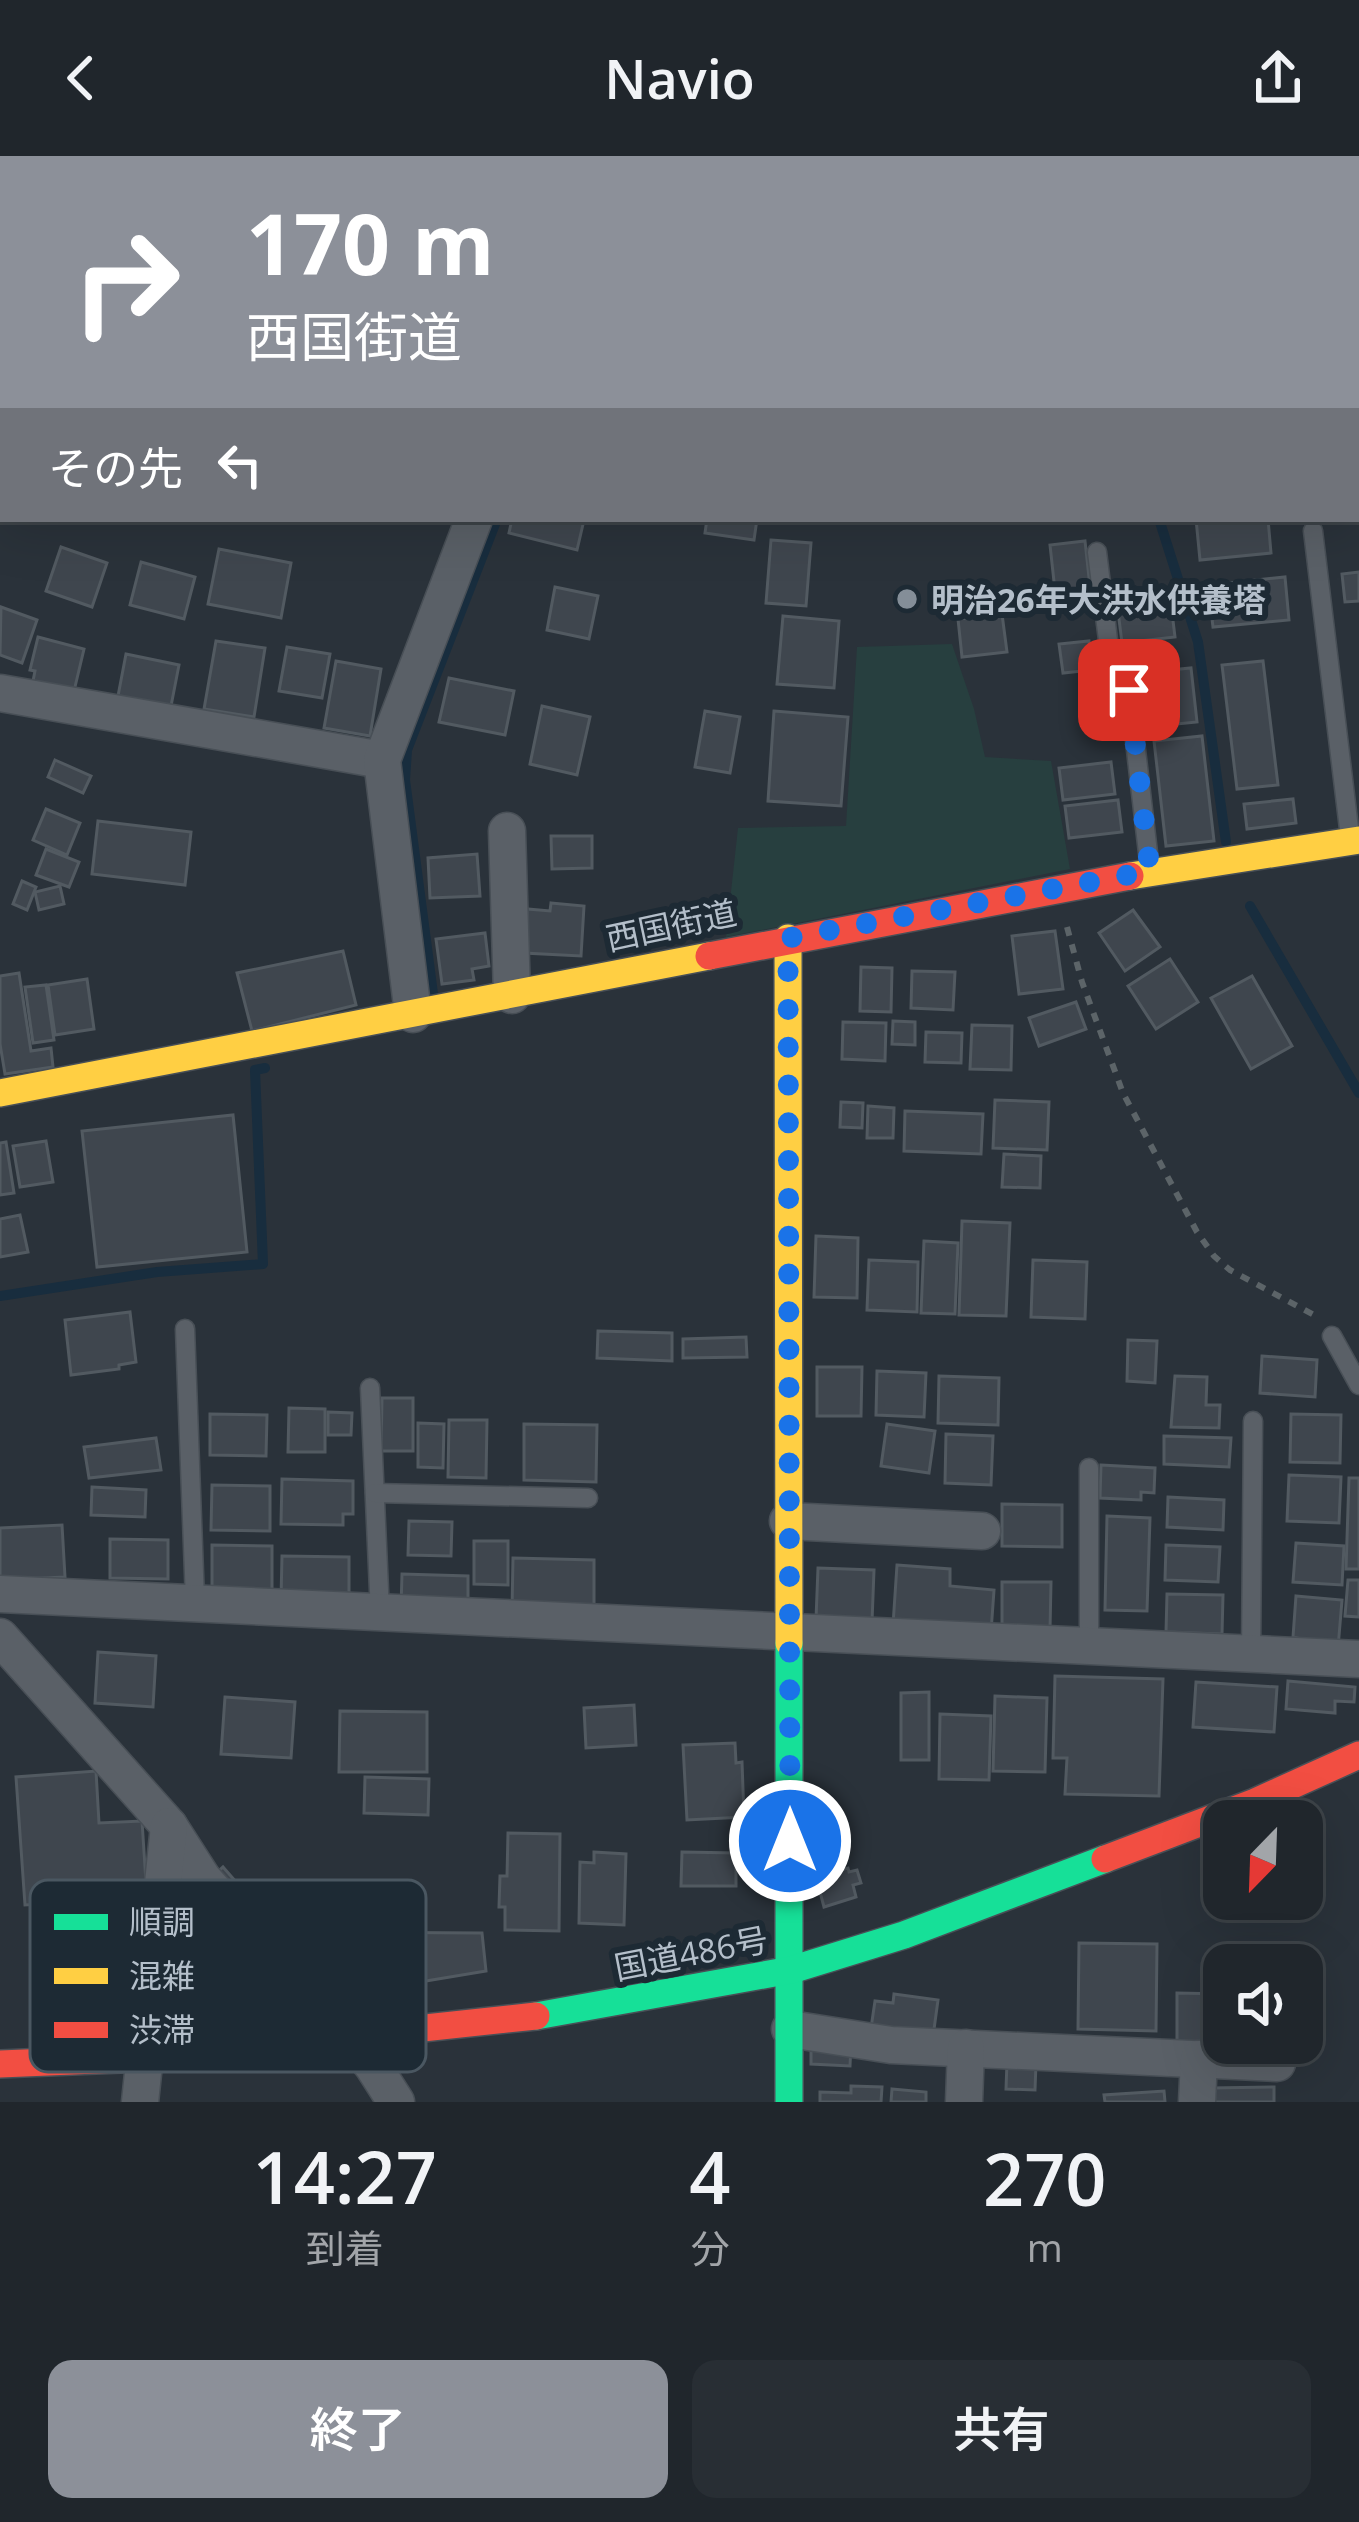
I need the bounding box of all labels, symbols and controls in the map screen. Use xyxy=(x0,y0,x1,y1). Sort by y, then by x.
text: Navio xyxy=(604,41,755,115)
icon: back xyxy=(48,45,114,111)
icon: share xyxy=(1245,45,1311,111)
text: 170 m xyxy=(246,185,494,300)
icon: right xyxy=(48,204,204,360)
text: 西国街道 xyxy=(246,299,462,373)
icon: left xyxy=(207,432,273,498)
text: その先 xyxy=(48,437,183,498)
place label: 明治26年大洪水供養塔 xyxy=(931,577,1266,622)
marker: 明治26年大洪水供養塔 xyxy=(894,586,920,612)
pin xyxy=(1078,639,1180,741)
icon: arrive xyxy=(1096,657,1162,723)
street label: 西国街道 xyxy=(602,889,740,961)
position arrow xyxy=(727,1778,853,1904)
north arrow xyxy=(1203,1800,1323,1920)
map controls xyxy=(1203,1800,1323,2064)
legend xyxy=(30,1880,426,2072)
text: 順調 xyxy=(129,1899,195,1944)
street label: 国道486号 xyxy=(610,1916,772,1990)
button: sound xyxy=(1203,1944,1323,2064)
text: 混雑 xyxy=(129,1953,195,1998)
text: 渋滞 xyxy=(129,2007,195,2052)
text: 14:27 xyxy=(252,2127,437,2225)
text: 4 xyxy=(689,2127,731,2225)
text: 270 xyxy=(983,2129,1107,2227)
text: m xyxy=(1027,2220,1063,2273)
text: 到着 xyxy=(306,2221,384,2274)
text: 分 xyxy=(690,2221,729,2274)
button: 終了 xyxy=(48,2360,668,2498)
button: 共有 xyxy=(692,2360,1311,2498)

